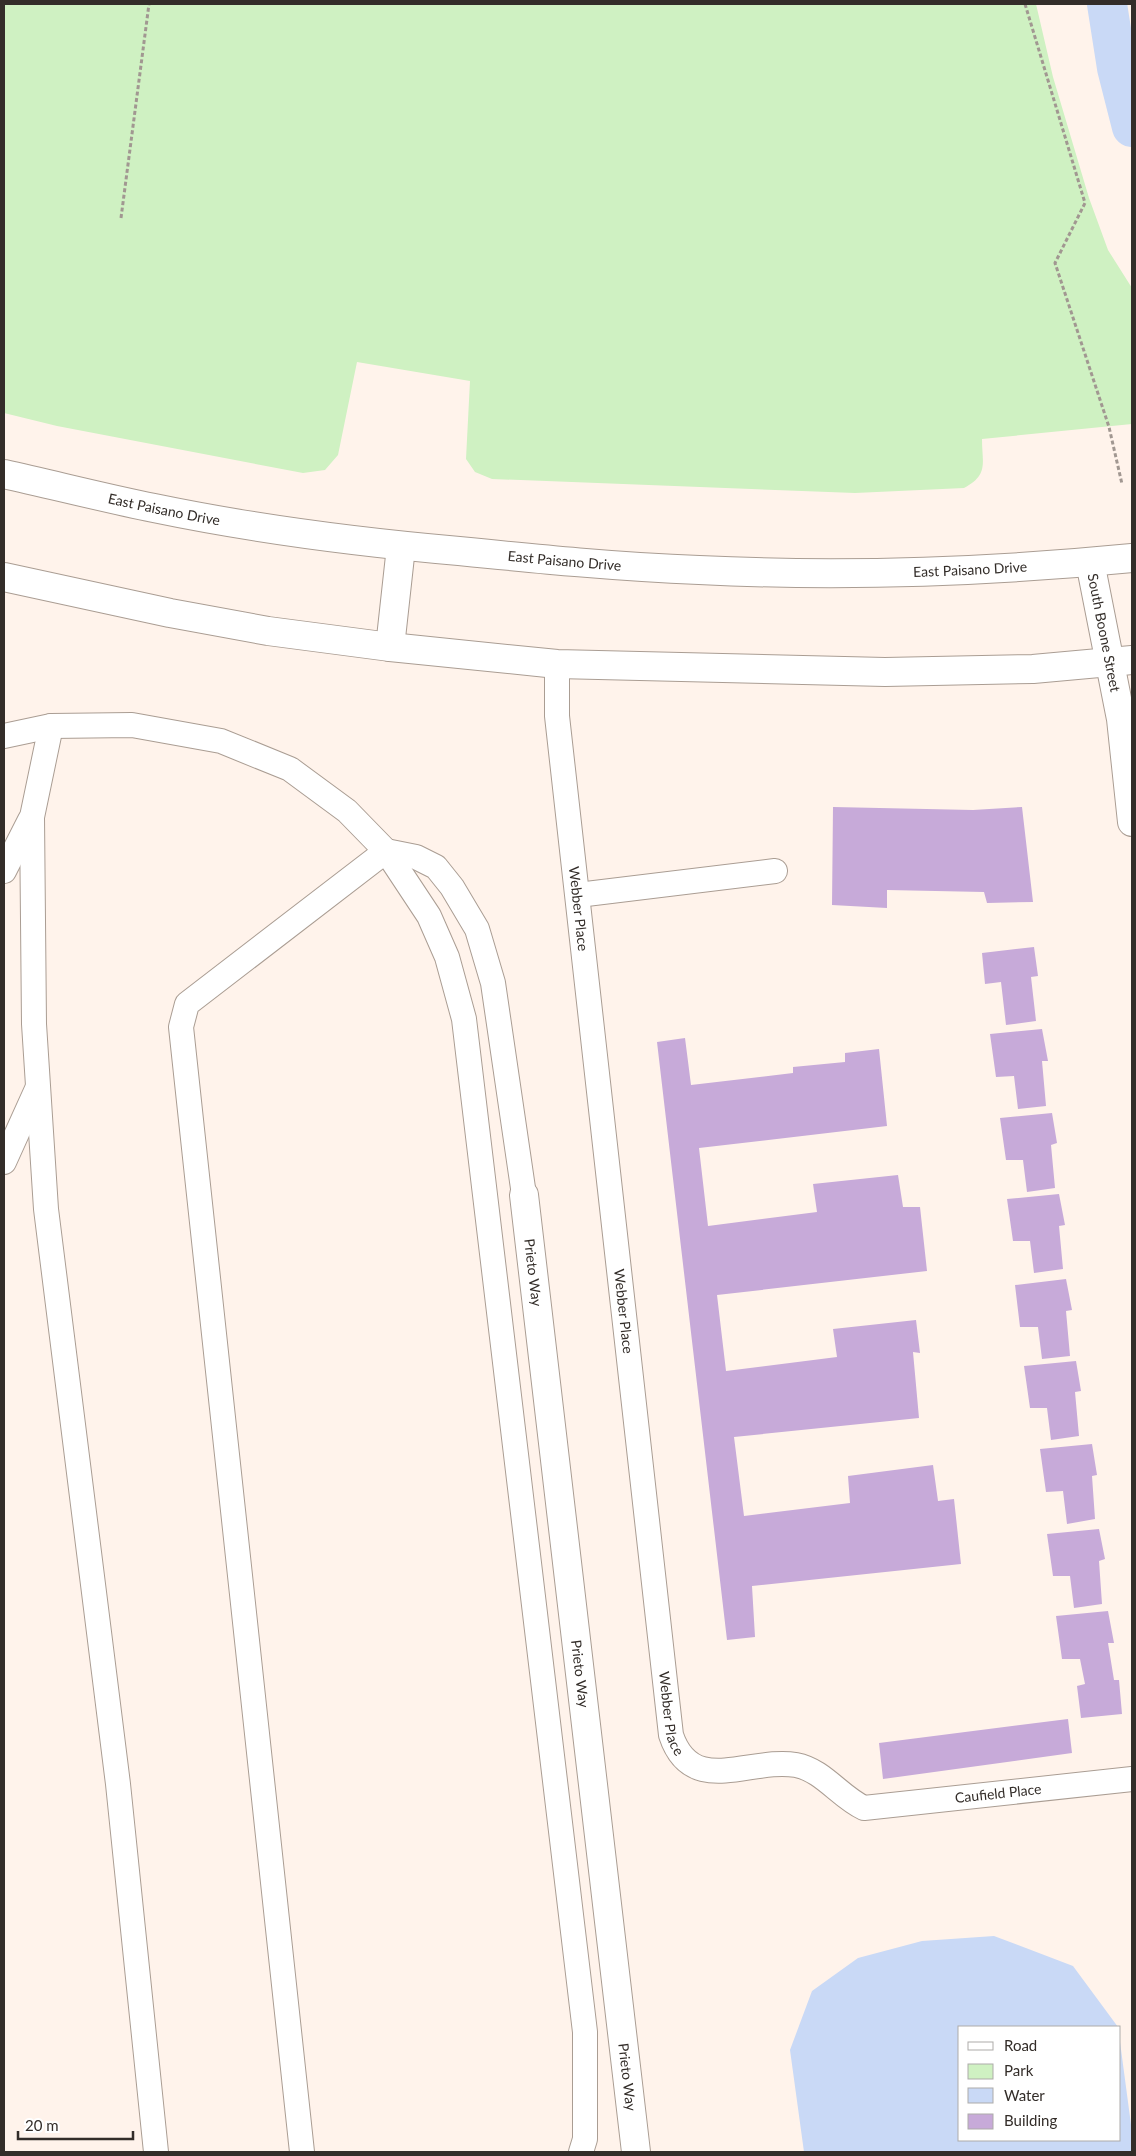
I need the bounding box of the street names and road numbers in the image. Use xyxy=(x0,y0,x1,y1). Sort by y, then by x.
street label: East Paisano Drive xyxy=(106,489,222,528)
street label: East Paisano Drive xyxy=(507,547,622,574)
street label: East Paisano Drive xyxy=(913,558,1028,580)
street label: South Boone Street xyxy=(1084,572,1124,693)
street label: Webber Place xyxy=(566,865,592,952)
street label: Prieto Way xyxy=(521,1238,546,1308)
street label: Webber Place xyxy=(611,1268,637,1355)
street label: Prieto Way xyxy=(568,1639,593,1709)
street label: Webber Place xyxy=(656,1670,688,1758)
street label: Caufield Place xyxy=(954,1780,1042,1806)
street label: Prieto Way xyxy=(615,2042,640,2113)

